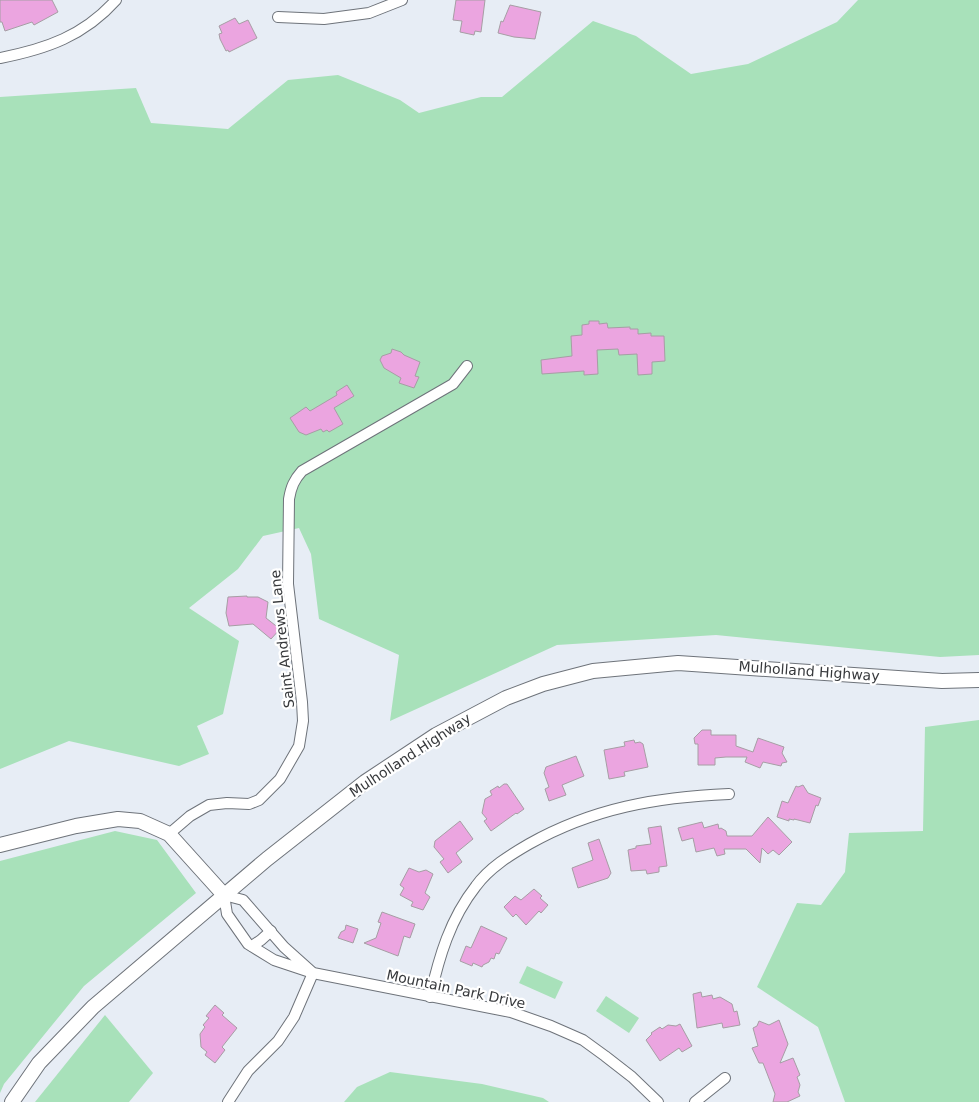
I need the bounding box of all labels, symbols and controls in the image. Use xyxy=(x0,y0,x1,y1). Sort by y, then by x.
street label: Saint Andrews Lane xyxy=(267,569,297,709)
street label: Mulholland Highway xyxy=(738,658,880,684)
street label: Mulholland Highway xyxy=(346,710,474,800)
street label: Mountain Park Drive xyxy=(385,966,527,1012)

